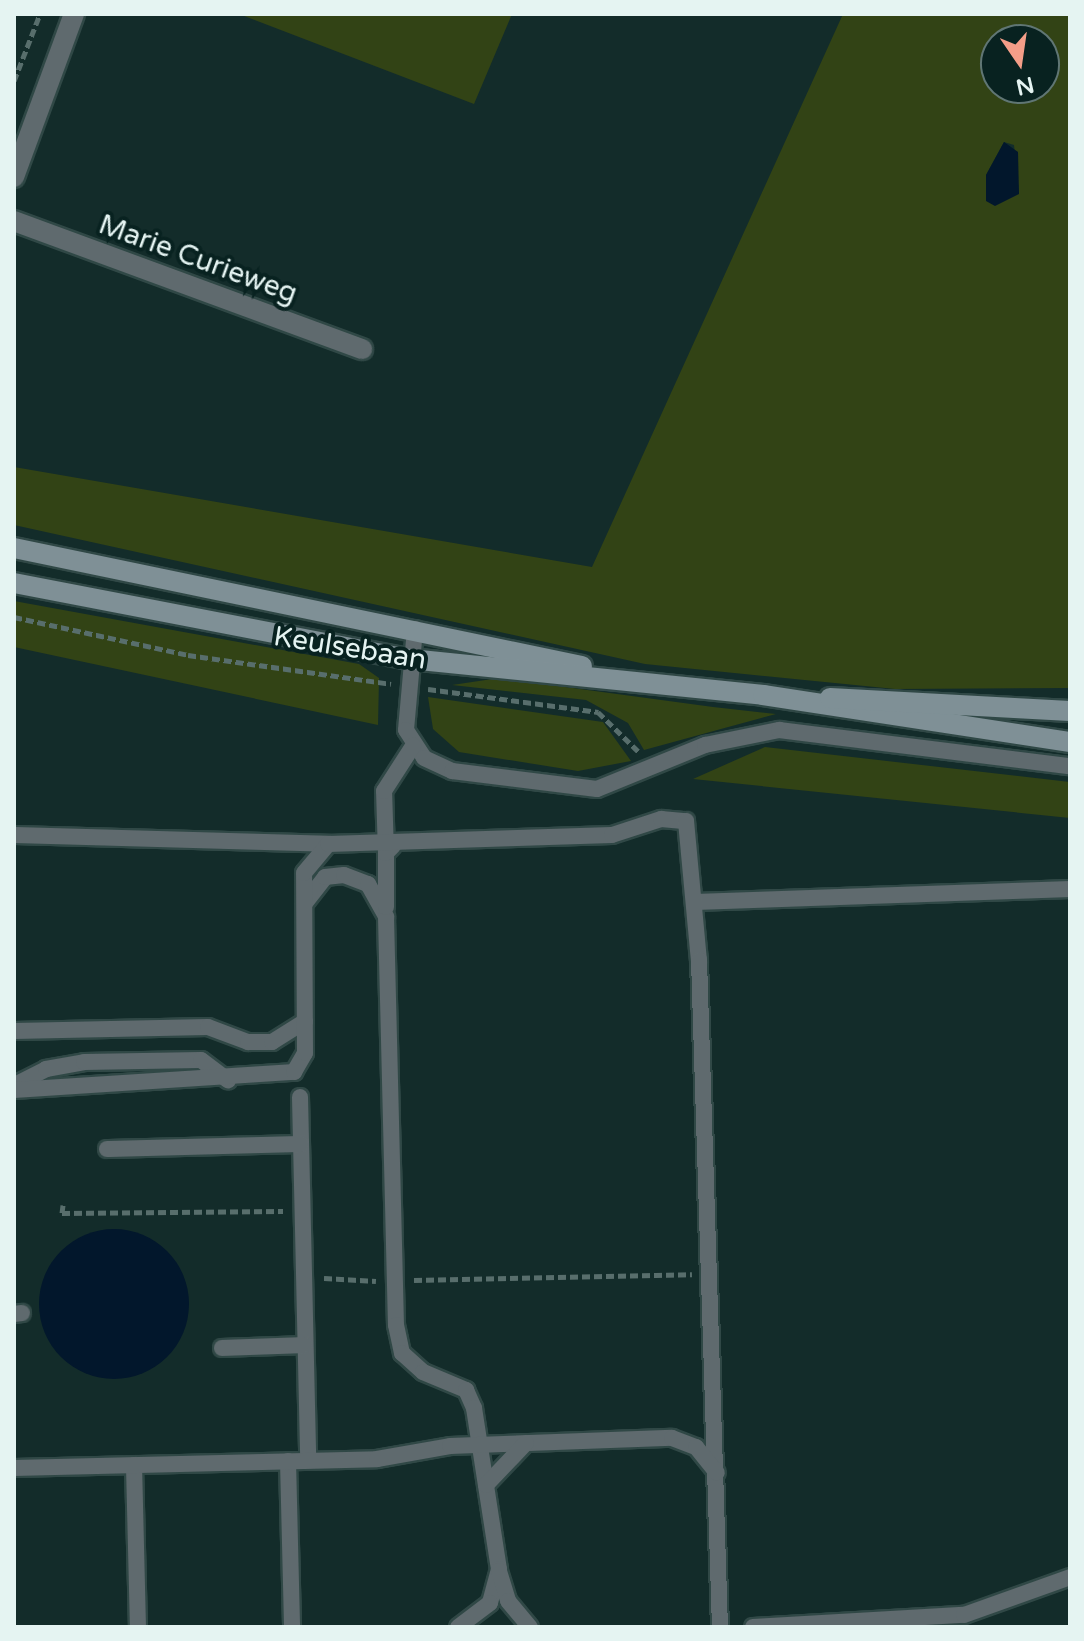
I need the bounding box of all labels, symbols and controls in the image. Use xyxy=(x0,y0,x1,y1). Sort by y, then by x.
north arrow xyxy=(980,24,1060,104)
text: N xyxy=(1013,71,1036,100)
street label: Marie Curieweg xyxy=(94,208,302,310)
street label: Keulsebaan xyxy=(271,619,429,677)

